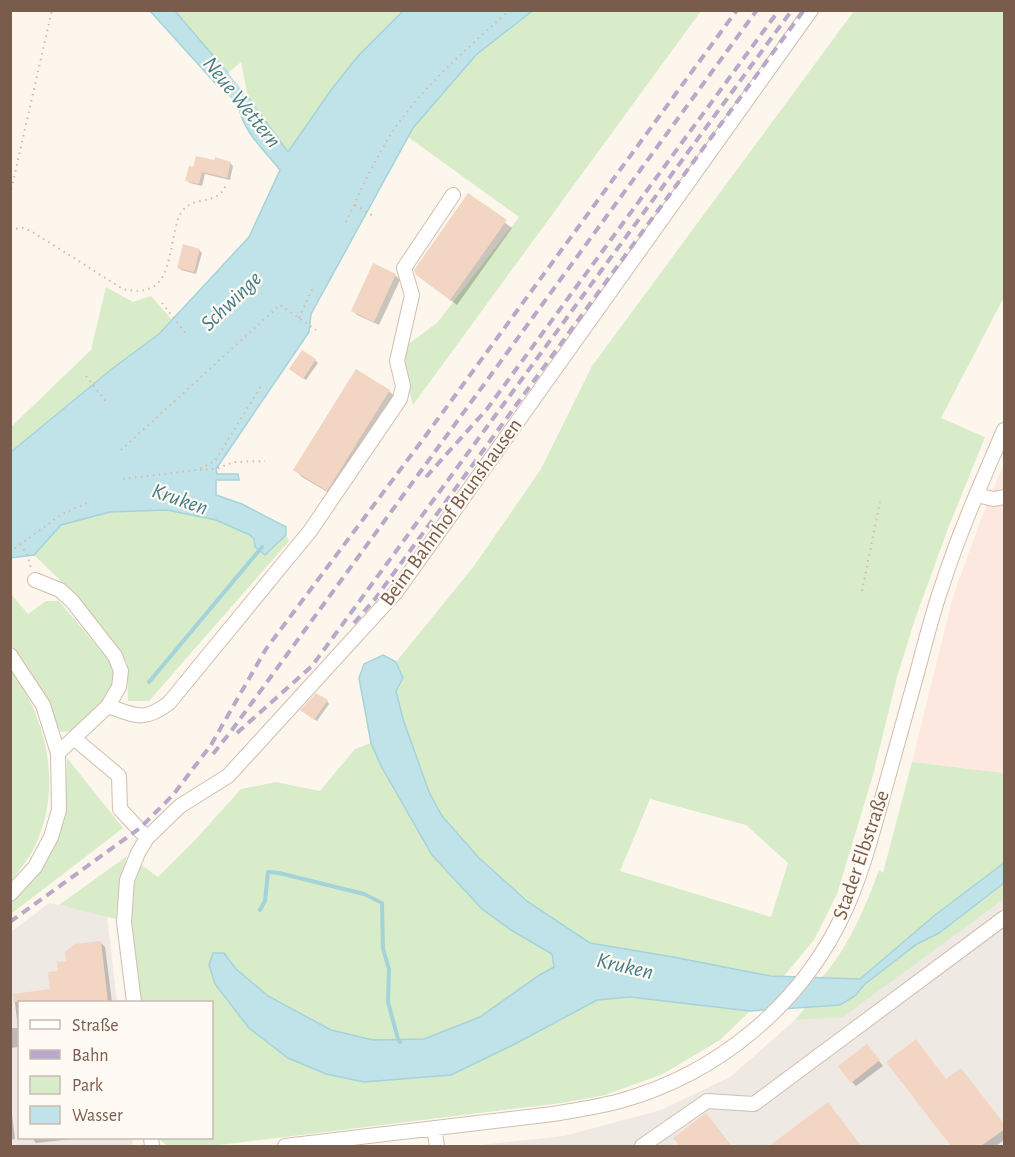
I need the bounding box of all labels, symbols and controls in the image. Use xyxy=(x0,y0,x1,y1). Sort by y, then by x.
water label: Neue Wettern xyxy=(199,52,285,152)
water label: Schwinge xyxy=(196,267,266,335)
street label: Beim Bahnhof Brunshausen xyxy=(376,414,526,610)
water label: Kruken xyxy=(149,479,211,519)
street label: Stader Elbstraße xyxy=(829,788,893,922)
water label: Kruken xyxy=(594,949,656,983)
legend xyxy=(18,1001,213,1139)
text: Straße xyxy=(72,1017,118,1035)
text: Bahn xyxy=(72,1047,108,1065)
text: Park xyxy=(72,1077,104,1095)
text: Wasser xyxy=(72,1107,123,1125)

